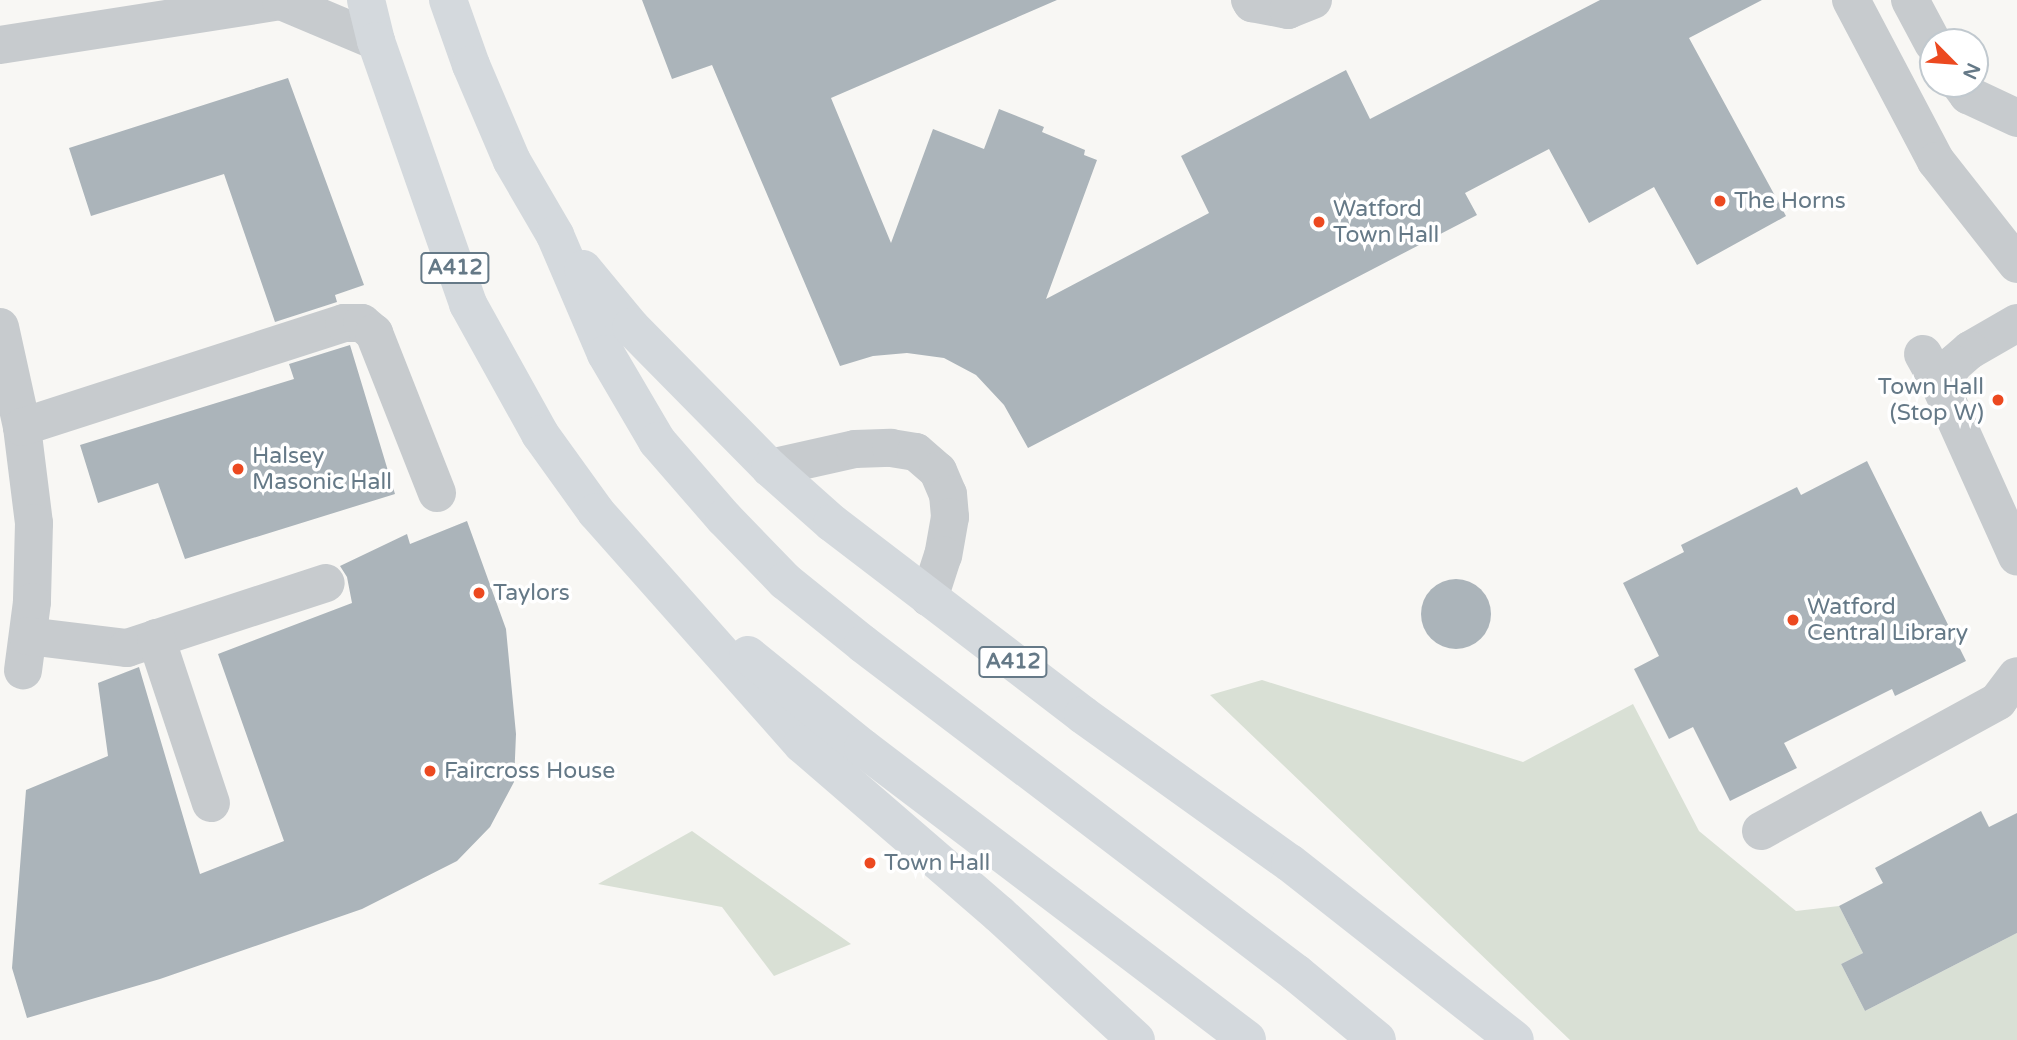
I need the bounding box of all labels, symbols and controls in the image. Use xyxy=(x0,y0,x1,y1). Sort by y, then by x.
north arrow xyxy=(1919,28,1989,98)
text: N xyxy=(1958,59,1984,83)
place label: The Horns xyxy=(1734,187,1846,215)
marker: The Horns xyxy=(1712,193,1728,209)
place label: Watford Town Hall xyxy=(1333,195,1439,249)
marker: Watford Town Hall xyxy=(1311,214,1327,230)
road number: A412 xyxy=(420,250,490,286)
place label: Town Hall (Stop W) xyxy=(1878,373,1984,427)
marker: Town Hall (Stop W) xyxy=(1990,392,2006,408)
place label: Halsey Masonic Hall xyxy=(252,442,392,496)
marker: Halsey Masonic Hall xyxy=(230,461,246,477)
place label: Taylors xyxy=(493,579,570,607)
marker: Taylors xyxy=(471,585,487,601)
place label: Watford Central Library xyxy=(1807,593,1968,647)
marker: Watford Central Library xyxy=(1785,612,1801,628)
road number: A412 xyxy=(978,644,1048,680)
place label: Faircross House xyxy=(444,757,615,785)
marker: Faircross House xyxy=(422,763,438,779)
place label: Town Hall xyxy=(884,849,990,877)
marker: Town Hall xyxy=(862,855,878,871)

